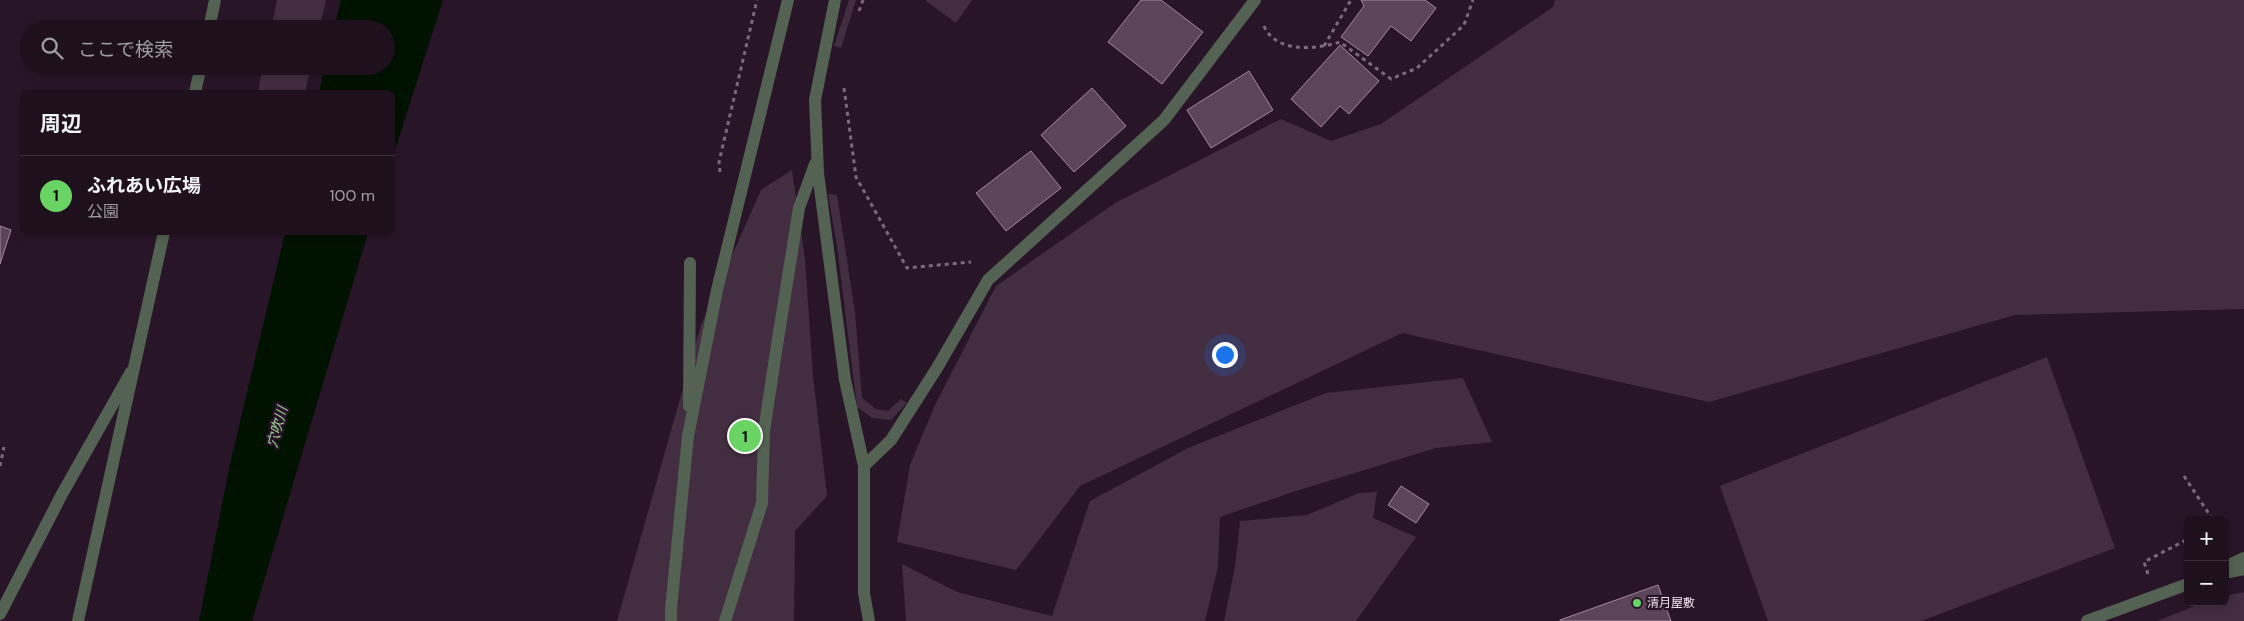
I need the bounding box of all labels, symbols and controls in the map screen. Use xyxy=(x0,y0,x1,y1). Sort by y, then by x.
search box xyxy=(20,20,395,75)
icon: search xyxy=(38,34,66,62)
text: ここで検索 xyxy=(78,37,173,62)
text: 周辺 xyxy=(40,110,82,138)
text: ふれあい広場 xyxy=(87,173,201,198)
text: 1 xyxy=(53,185,59,206)
text: 100 m xyxy=(330,185,375,206)
text: 公園 xyxy=(87,201,119,222)
your location xyxy=(1212,342,1238,368)
water label: 穴吹川 xyxy=(263,402,292,450)
pin: 1 xyxy=(729,417,761,455)
map controls xyxy=(2184,516,2229,606)
button: + xyxy=(2184,516,2229,561)
button: − xyxy=(2184,561,2229,606)
place label: 清月屋敷 xyxy=(1647,595,1695,611)
marker: 清月屋敷 xyxy=(1631,597,1643,609)

